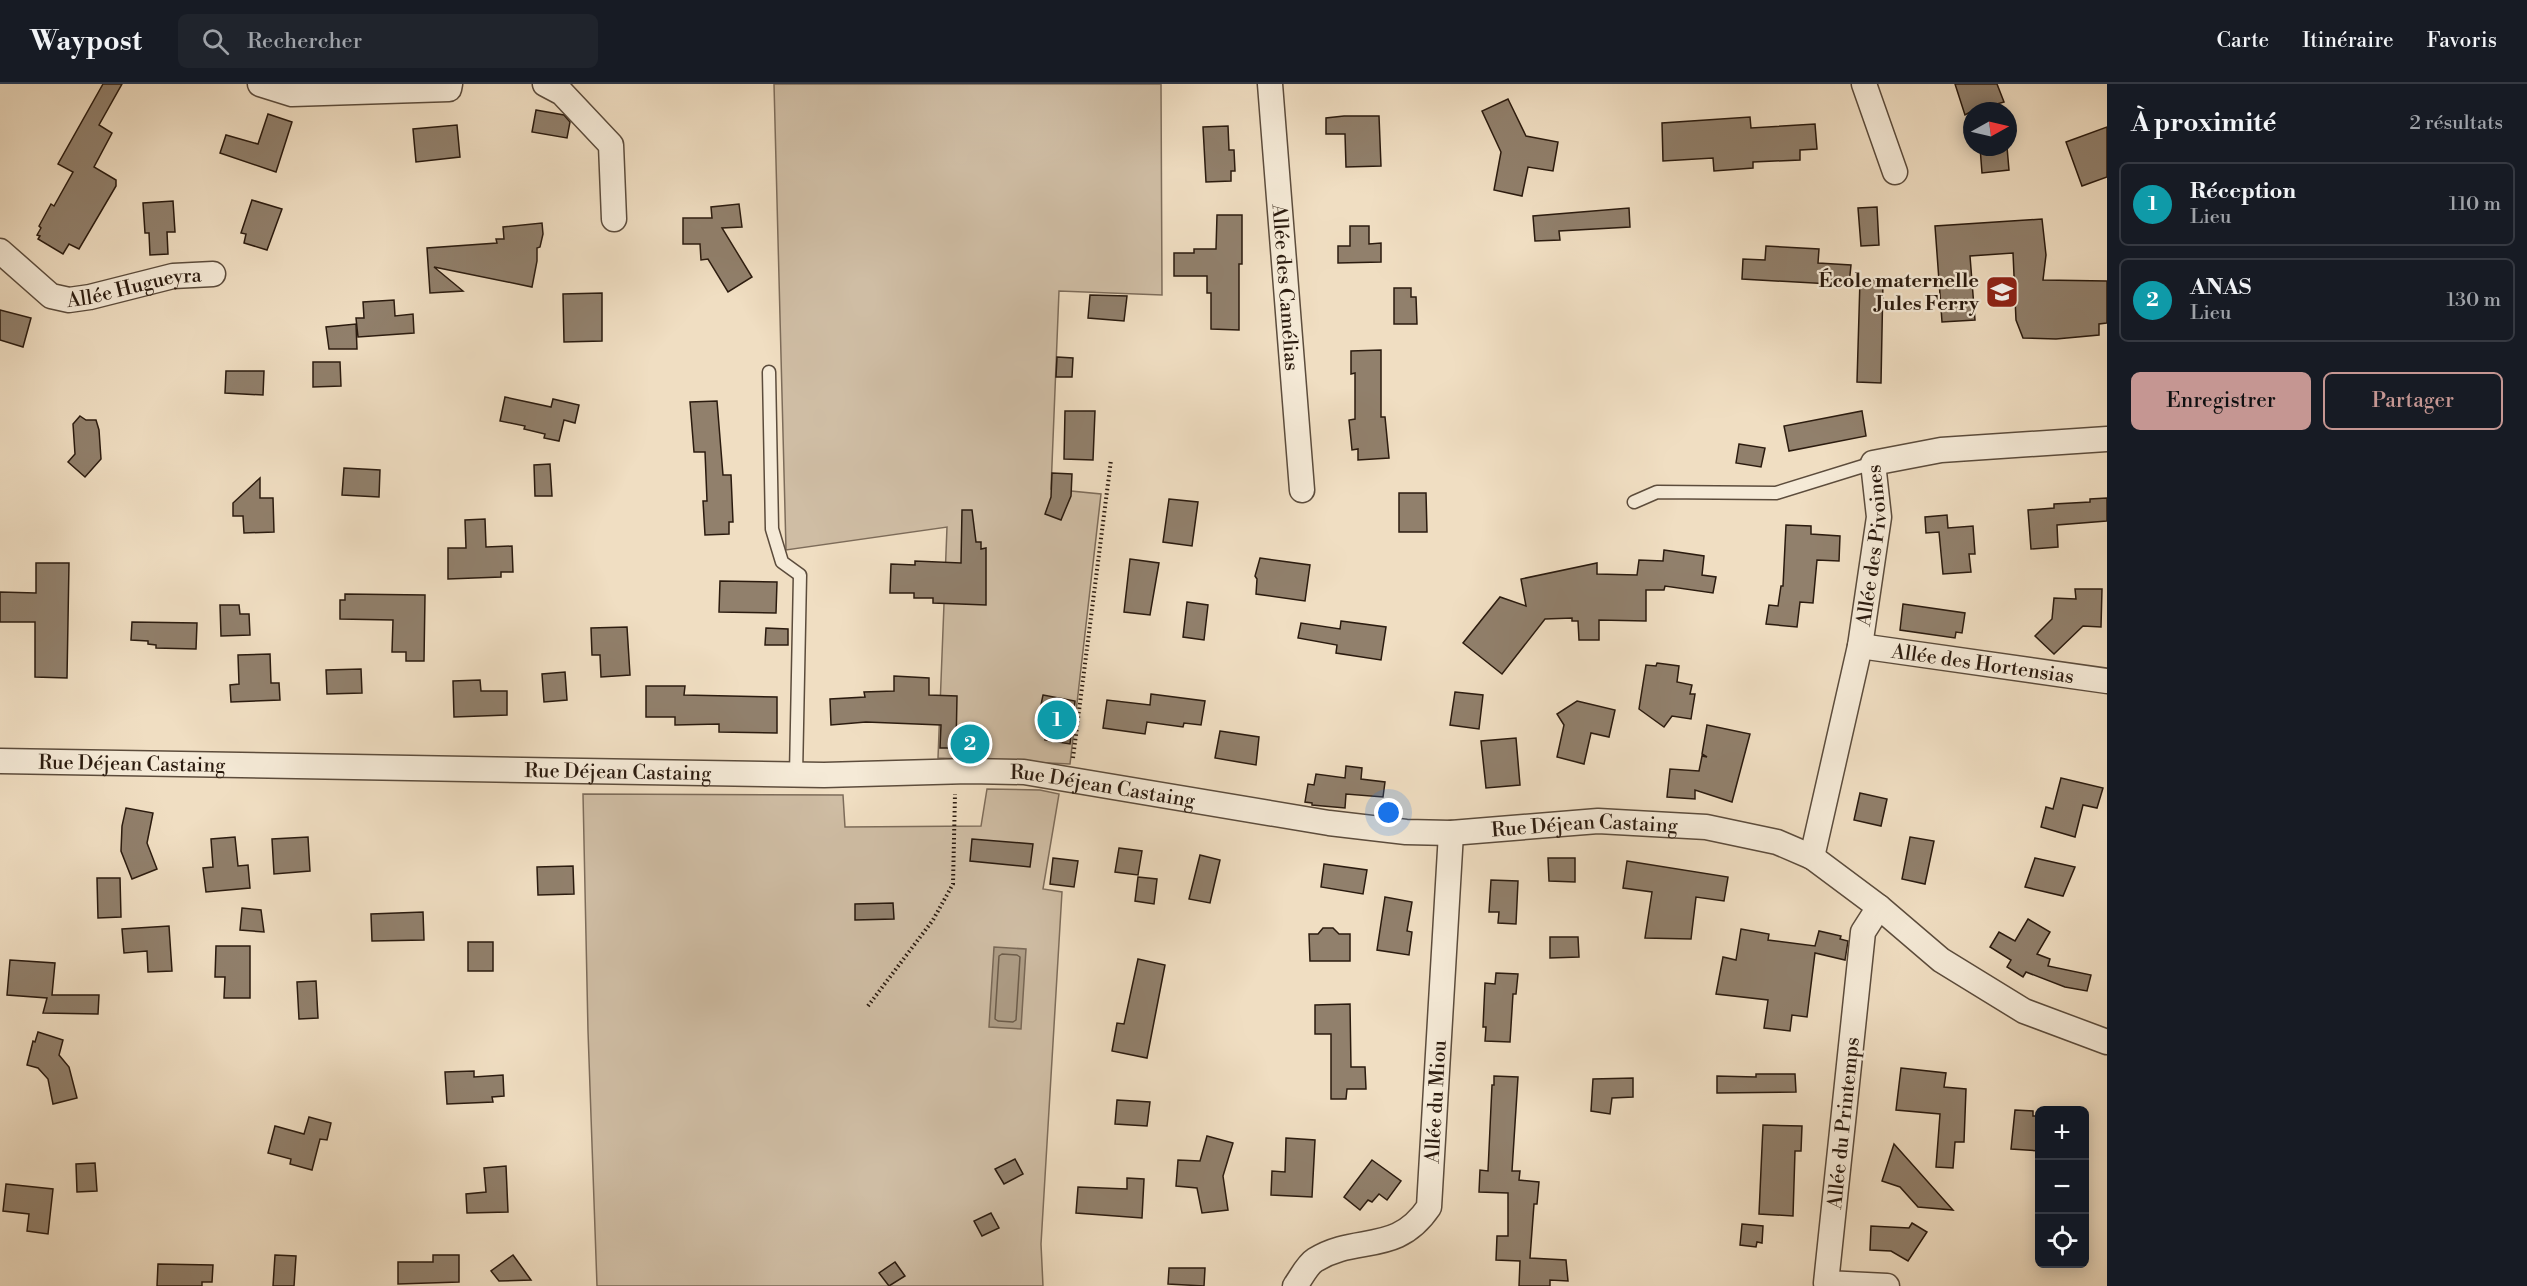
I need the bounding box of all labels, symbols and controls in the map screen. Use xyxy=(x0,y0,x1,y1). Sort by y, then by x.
search box xyxy=(178,14,598,68)
text: Waypost xyxy=(30,24,142,59)
icon: search xyxy=(199,25,232,58)
text: Rechercher xyxy=(247,28,362,55)
text: Carte xyxy=(2217,28,2269,54)
text: Itinéraire xyxy=(2302,28,2394,54)
text: Favoris xyxy=(2427,28,2497,54)
north arrow xyxy=(1963,102,2017,156)
text: À proximité xyxy=(2131,107,2276,139)
text: 2 résultats xyxy=(2409,111,2503,136)
text: Réception xyxy=(2190,178,2296,205)
text: 1 xyxy=(2148,192,2157,217)
text: 110 m xyxy=(2449,192,2501,217)
street label: Allée des Camélias xyxy=(1265,202,1304,372)
text: Lieu xyxy=(2190,205,2231,230)
street label: Allée Hugueyra xyxy=(64,264,203,314)
place label: École maternelle Jules Ferry xyxy=(1819,268,1980,317)
school or university icon: École maternelle Jules Ferry xyxy=(1984,274,2020,310)
text: ANAS xyxy=(2190,274,2251,301)
text: 2 xyxy=(2146,288,2159,313)
text: 130 m xyxy=(2446,288,2501,313)
text: Lieu xyxy=(2190,301,2231,326)
button: Enregistrer xyxy=(2131,372,2311,430)
button: Partager xyxy=(2323,372,2503,430)
street label: Allée des Pivoines xyxy=(1852,463,1894,629)
street label: Allée des Hortensias xyxy=(1889,639,2075,690)
pin: 1 xyxy=(1038,698,1076,742)
pin: 2 xyxy=(950,722,990,766)
street label: Rue Déjean Castaing xyxy=(38,751,226,779)
street label: Rue Déjean Castaing xyxy=(524,759,712,787)
street label: Rue Déjean Castaing xyxy=(1010,761,1197,815)
your location xyxy=(1374,798,1403,827)
street label: Rue Déjean Castaing xyxy=(1490,810,1679,844)
street label: Allée du Printemps xyxy=(1823,1036,1866,1211)
street label: Allée du Miou xyxy=(1421,1039,1453,1165)
map controls xyxy=(2035,1106,2089,1268)
button: + xyxy=(2035,1106,2089,1160)
button: − xyxy=(2035,1160,2089,1214)
button: locate xyxy=(2035,1214,2089,1268)

